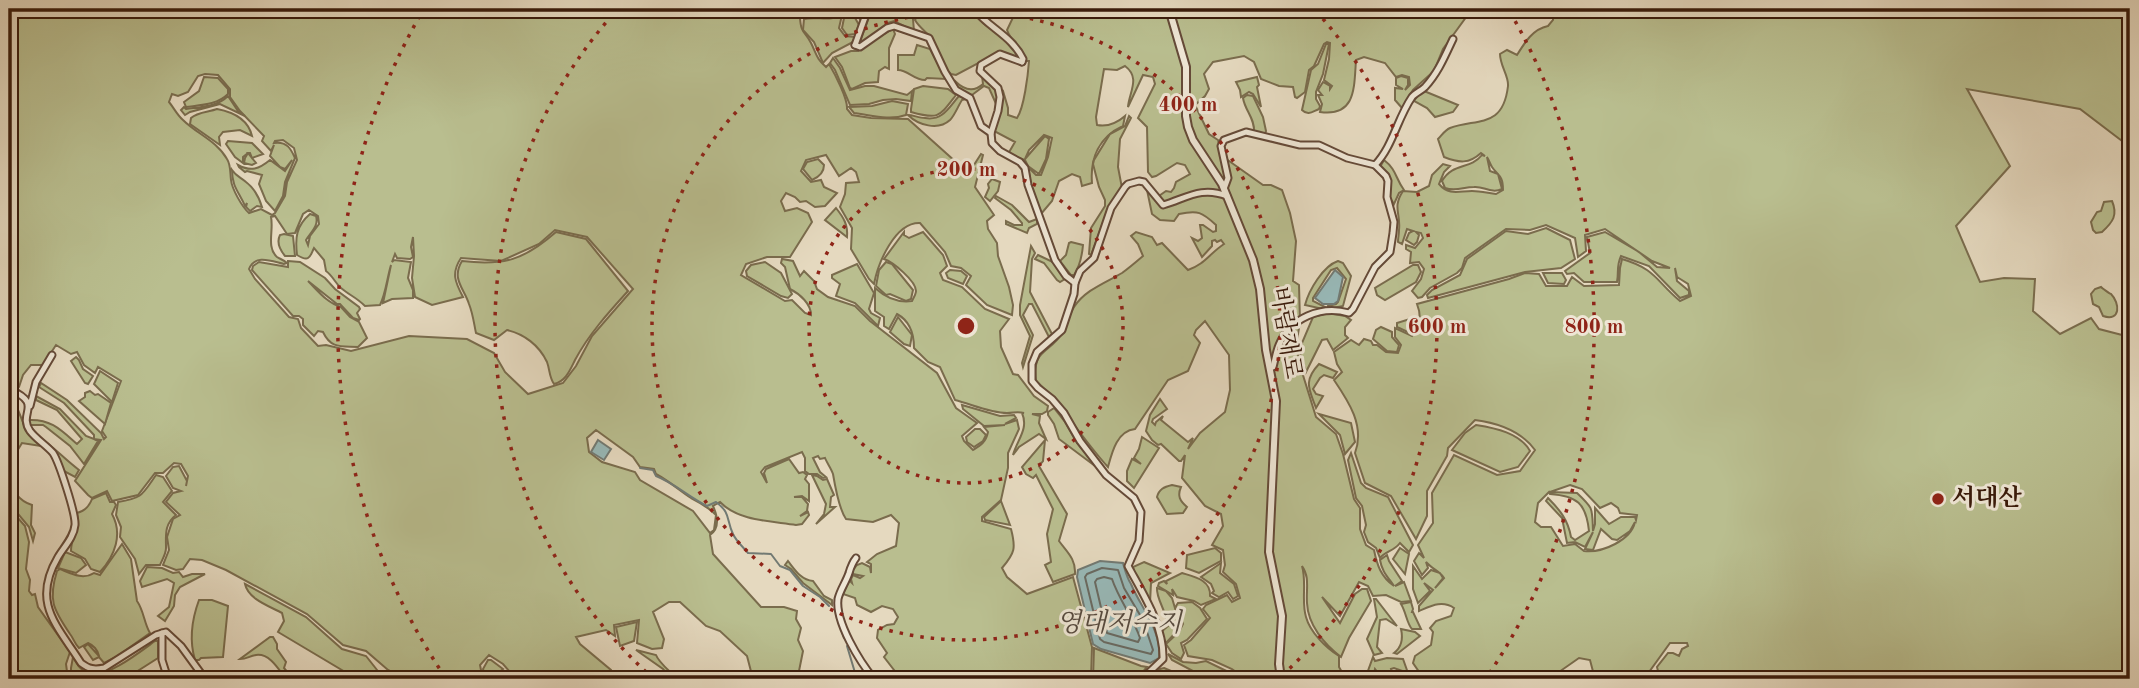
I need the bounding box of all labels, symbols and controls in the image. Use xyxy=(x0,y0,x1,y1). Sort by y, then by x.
text: 400 m xyxy=(1158,95,1218,116)
text: 200 m xyxy=(936,160,996,181)
street label: 바람재로 xyxy=(1266,285,1306,381)
centre of rings xyxy=(954,314,978,338)
text: 600 m xyxy=(1407,317,1467,338)
text: 800 m xyxy=(1564,317,1624,338)
place label: 서대산 xyxy=(1952,484,2022,511)
marker: 서대산 xyxy=(1930,491,1946,507)
water label: 영대저수지 xyxy=(1056,608,1184,637)

